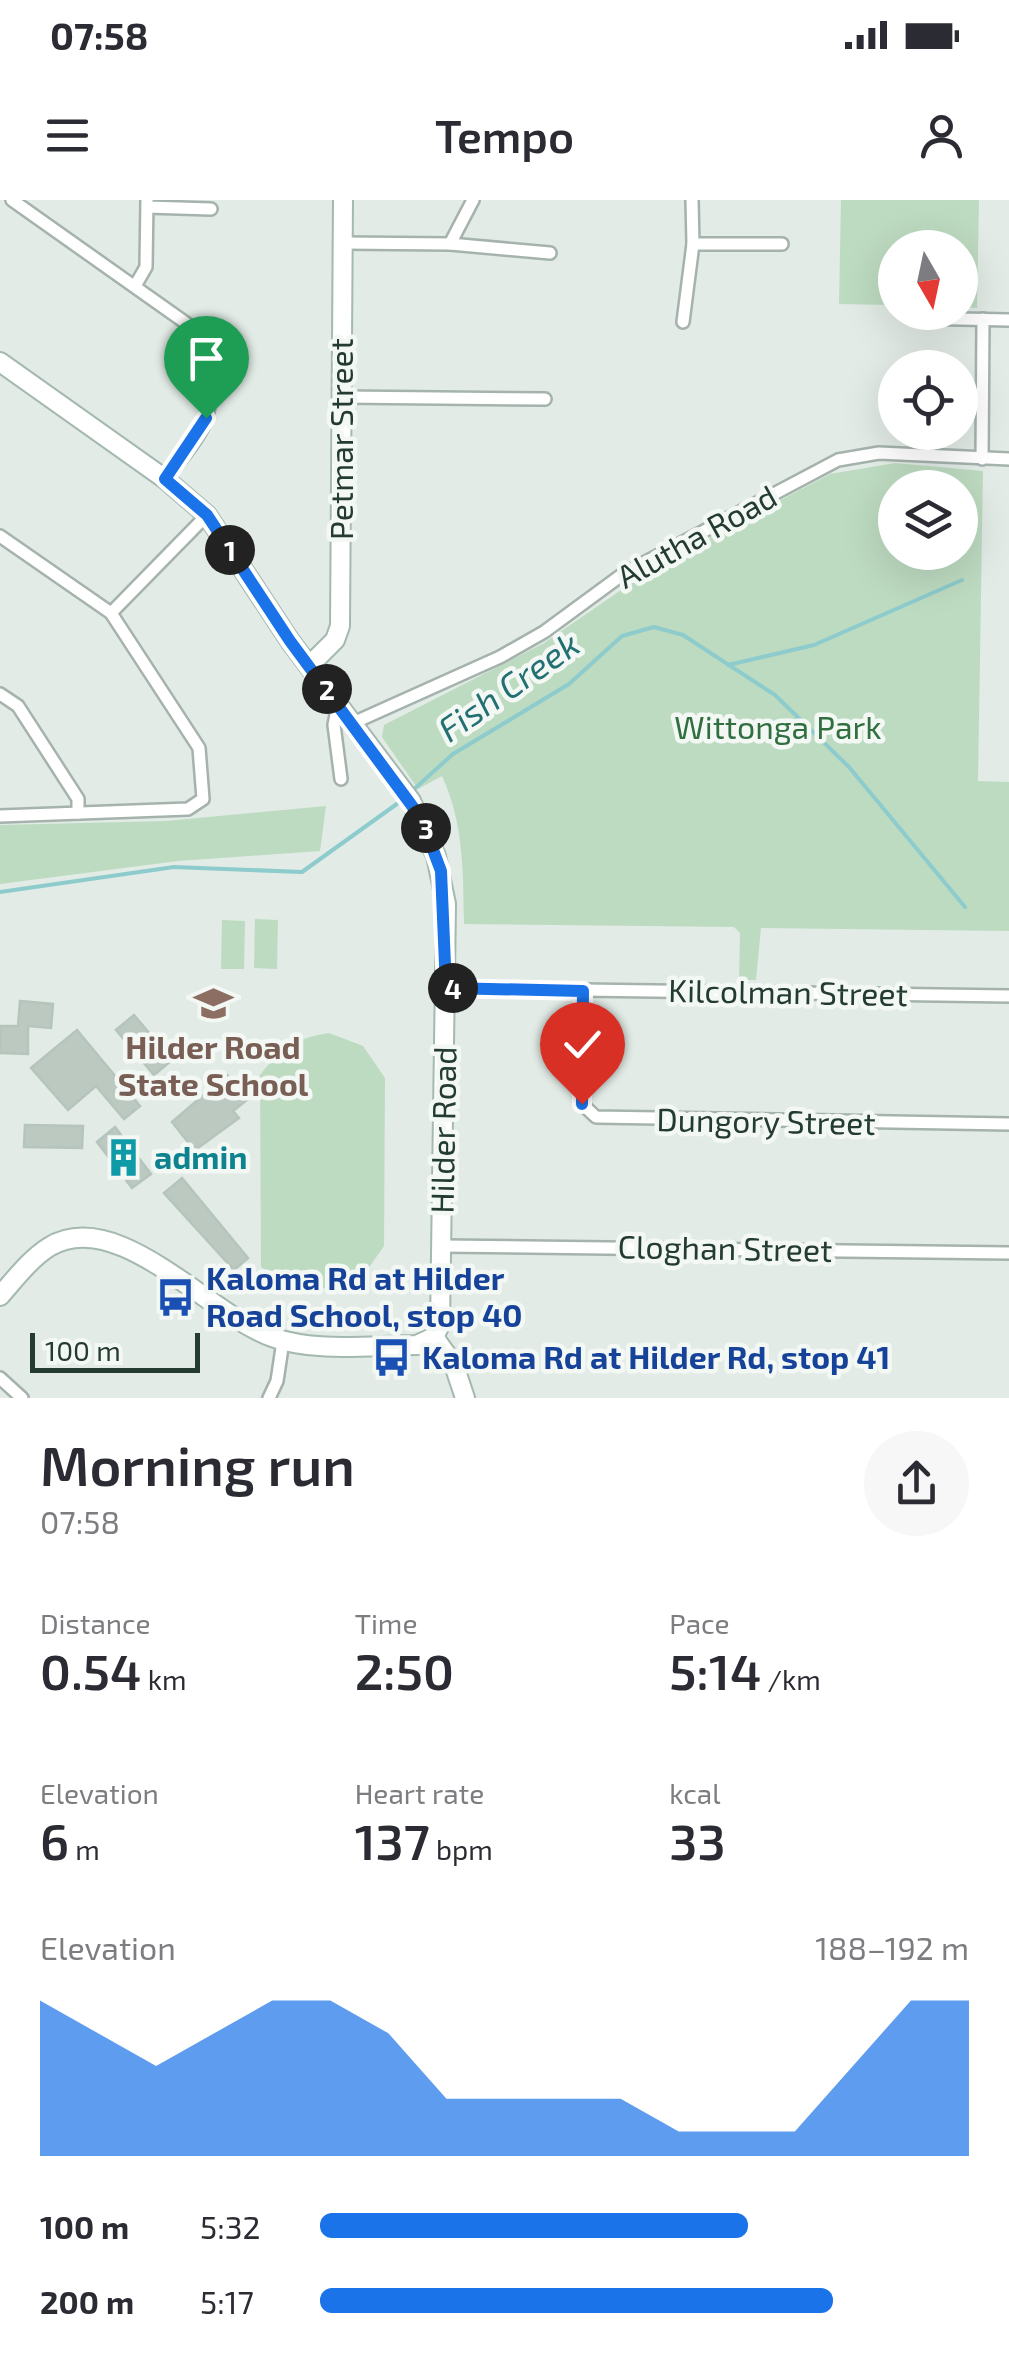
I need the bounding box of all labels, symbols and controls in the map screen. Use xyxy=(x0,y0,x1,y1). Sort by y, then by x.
text: 07:58 xyxy=(50,12,148,58)
icon: menu xyxy=(40,108,95,163)
text: Tempo xyxy=(435,108,574,162)
icon: person xyxy=(914,108,969,163)
north arrow xyxy=(878,230,978,330)
map controls xyxy=(878,230,978,570)
pin xyxy=(164,316,249,419)
icon: arrive xyxy=(179,331,234,386)
street label: Petmar Street xyxy=(321,338,359,540)
button: locate xyxy=(878,350,978,450)
button: layers xyxy=(878,470,978,570)
street label: Alutha Road xyxy=(609,476,783,595)
pin: 1 xyxy=(205,525,255,575)
text: 1 xyxy=(224,533,236,567)
water label: Fish Creek xyxy=(429,622,586,749)
pin: 2 xyxy=(302,664,352,714)
text: 2 xyxy=(319,672,335,706)
park label: Wittonga Park xyxy=(674,707,882,745)
pin: 3 xyxy=(401,803,451,853)
text: 3 xyxy=(418,811,434,845)
pin: 4 xyxy=(428,963,478,1013)
street label: Kilcolman Street xyxy=(668,970,908,1012)
text: 4 xyxy=(444,971,462,1005)
school or university icon: Hilder Road State School xyxy=(192,982,234,1024)
pin xyxy=(540,1002,625,1105)
icon: check xyxy=(555,1017,610,1072)
place label: Hilder Road State School xyxy=(118,1027,309,1102)
street label: Hilder Road xyxy=(422,1046,462,1214)
street label: Dungory Street xyxy=(656,1099,876,1141)
building icon: admin xyxy=(103,1137,145,1179)
place label: admin xyxy=(154,1137,248,1175)
street label: Cloghan Street xyxy=(617,1226,833,1268)
place label: Kaloma Rd at Hilder Road School, stop 40 xyxy=(206,1258,523,1333)
bus stop icon: Kaloma Rd at Hilder Road School, stop 40 xyxy=(155,1276,197,1318)
scale bar xyxy=(30,1328,200,1372)
text: 100 m xyxy=(45,1333,121,1367)
bus stop icon: Kaloma Rd at Hilder Rd, stop 41 xyxy=(371,1337,413,1379)
place label: Kaloma Rd at Hilder Rd, stop 41 xyxy=(422,1337,890,1375)
text: Morning run xyxy=(40,1431,355,1497)
button: share xyxy=(864,1431,969,1536)
text: 07:58 xyxy=(40,1502,120,1540)
text: Distance xyxy=(40,1606,151,1640)
text: Time xyxy=(355,1606,417,1640)
text: Pace xyxy=(669,1606,730,1640)
text: 0.54 xyxy=(40,1640,142,1700)
text: 2:50 xyxy=(355,1640,454,1700)
text: 5:14 xyxy=(669,1640,761,1700)
text: km xyxy=(142,1662,187,1696)
text: /km xyxy=(761,1662,821,1696)
text: Elevation xyxy=(40,1776,159,1810)
text: Heart rate xyxy=(355,1776,484,1810)
text: kcal xyxy=(669,1776,721,1810)
text: 6 xyxy=(40,1810,69,1870)
text: 137 xyxy=(355,1810,430,1870)
text: 33 xyxy=(669,1810,726,1870)
text: m xyxy=(69,1832,100,1866)
text: bpm xyxy=(430,1832,493,1866)
text: Elevation xyxy=(40,1928,176,1966)
text: 188–192 m xyxy=(815,1928,969,1966)
text: 100 m xyxy=(40,2207,129,2245)
text: 5:32 xyxy=(200,2207,260,2245)
text: 200 m xyxy=(40,2282,134,2320)
text: 5:17 xyxy=(200,2282,254,2320)

